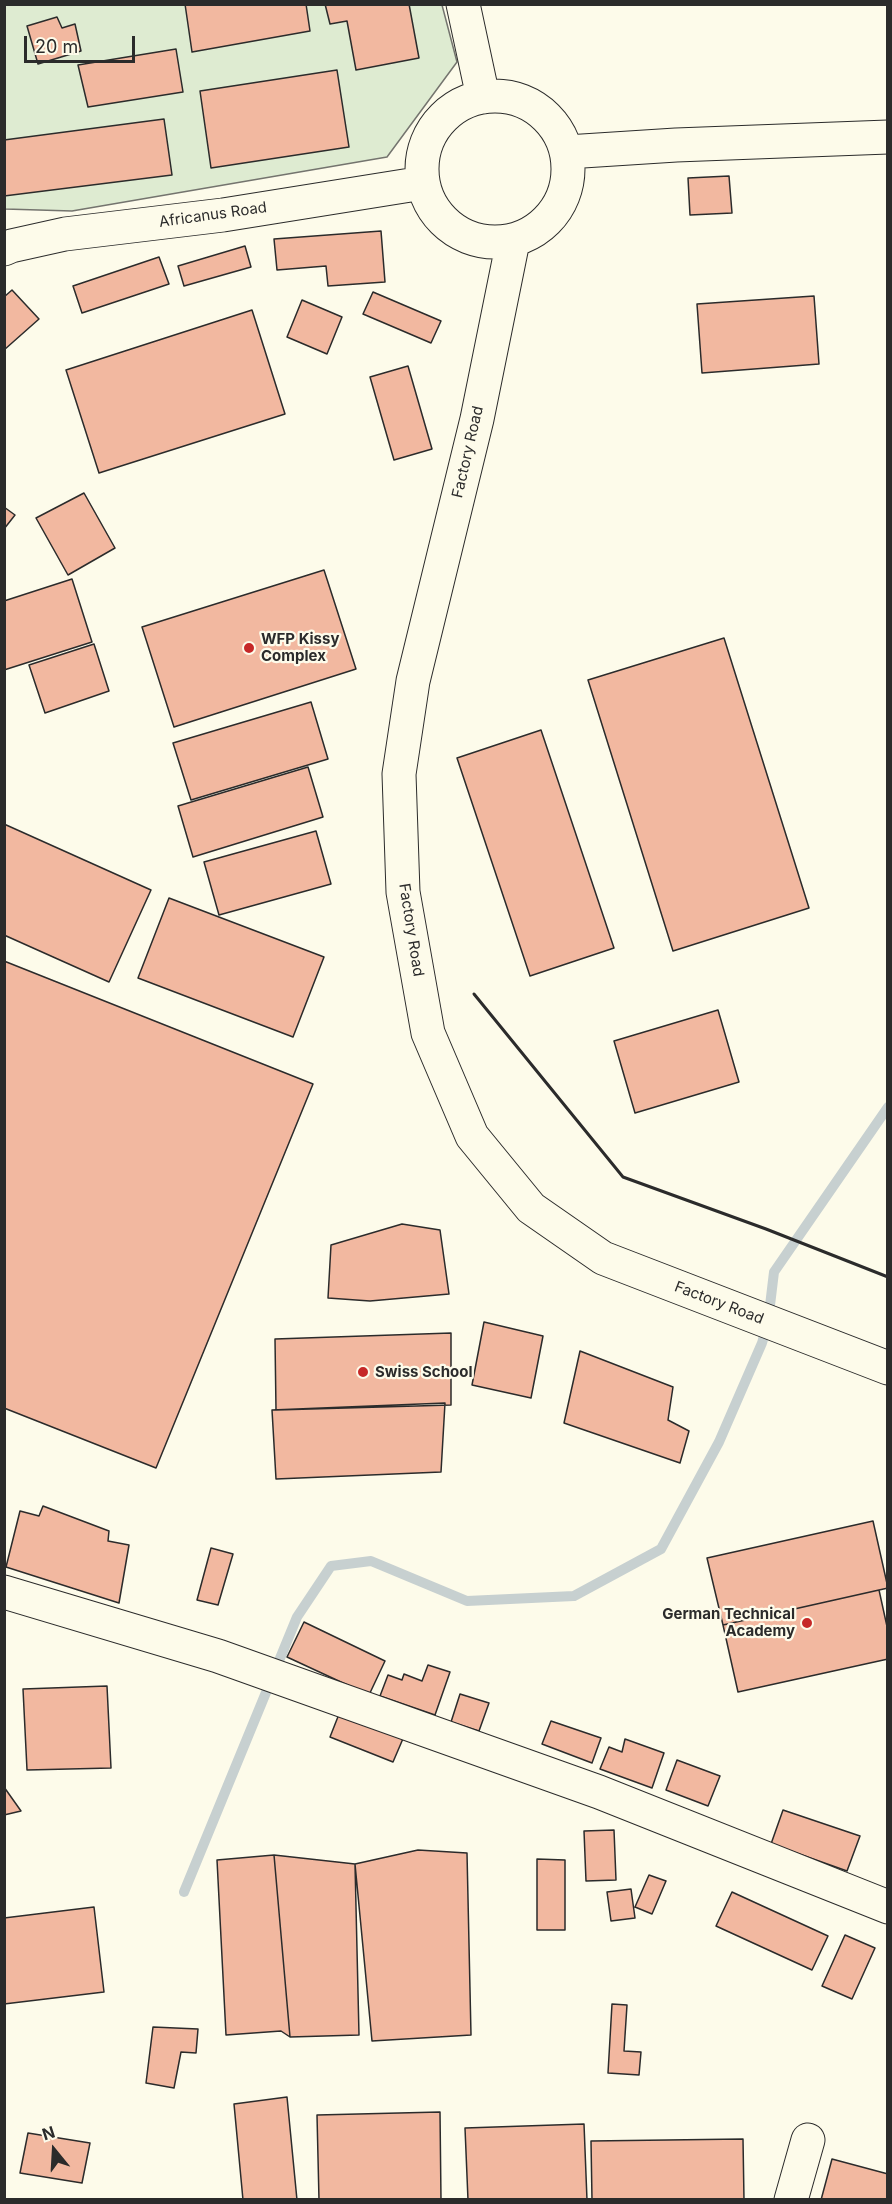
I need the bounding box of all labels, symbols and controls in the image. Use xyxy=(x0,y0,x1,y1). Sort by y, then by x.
scale bar xyxy=(27,24,138,62)
text: 20 m xyxy=(35,36,78,57)
street label: Africanus Road xyxy=(158,199,268,231)
street label: Factory Road xyxy=(449,404,487,500)
place label: WFP Kissy Complex xyxy=(261,630,339,665)
marker: WFP Kissy Complex xyxy=(242,641,256,655)
street label: Factory Road xyxy=(395,882,427,978)
street label: Factory Road xyxy=(672,1278,766,1328)
place label: Swiss School xyxy=(375,1363,472,1381)
marker: Swiss School xyxy=(356,1365,370,1379)
place label: German Technical Academy xyxy=(662,1605,795,1640)
marker: German Technical Academy xyxy=(800,1616,814,1630)
north arrow xyxy=(24,2120,84,2180)
text: N xyxy=(40,2121,57,2144)

